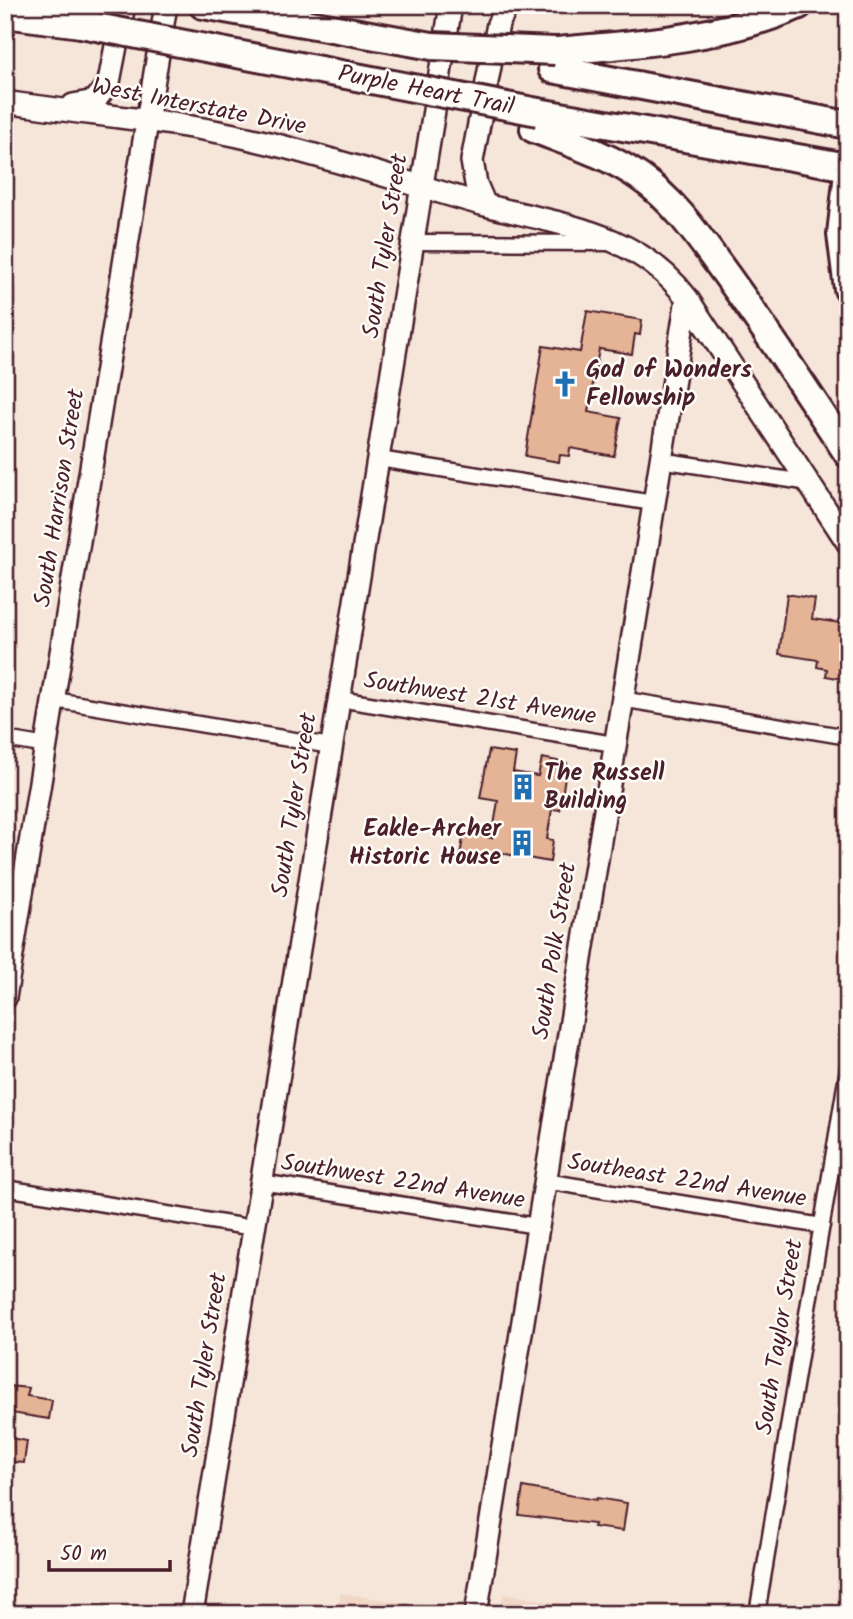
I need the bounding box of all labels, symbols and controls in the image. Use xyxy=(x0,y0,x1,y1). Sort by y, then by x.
street label: Purple Heart Trail xyxy=(334,55,518,127)
street label: West Interstate Drive xyxy=(89,67,310,147)
street label: South Tyler Street xyxy=(352,150,420,341)
place label: God of Wonders Fellowship xyxy=(586,351,752,418)
church icon: God of Wonders Fellowship xyxy=(550,369,580,399)
street label: South Harrison Street xyxy=(24,385,97,610)
street label: Southwest 21st Avenue xyxy=(361,661,599,737)
street label: South Tyler Street xyxy=(261,709,329,900)
place label: The Russell Building xyxy=(544,754,665,821)
building icon: The Russell Building xyxy=(508,772,538,802)
place label: Eakle-Archer Historic House xyxy=(349,810,502,877)
building icon: Eakle-Archer Historic House xyxy=(507,828,537,858)
street label: South Polk Street xyxy=(522,859,588,1042)
street label: Southwest 22nd Avenue xyxy=(278,1143,528,1221)
street label: Southeast 22nd Avenue xyxy=(565,1143,809,1219)
street label: South Taylor Street xyxy=(745,1236,815,1438)
street label: South Tyler Street xyxy=(171,1269,239,1460)
scale bar xyxy=(49,1528,170,1572)
text: 50 m xyxy=(60,1538,107,1571)

